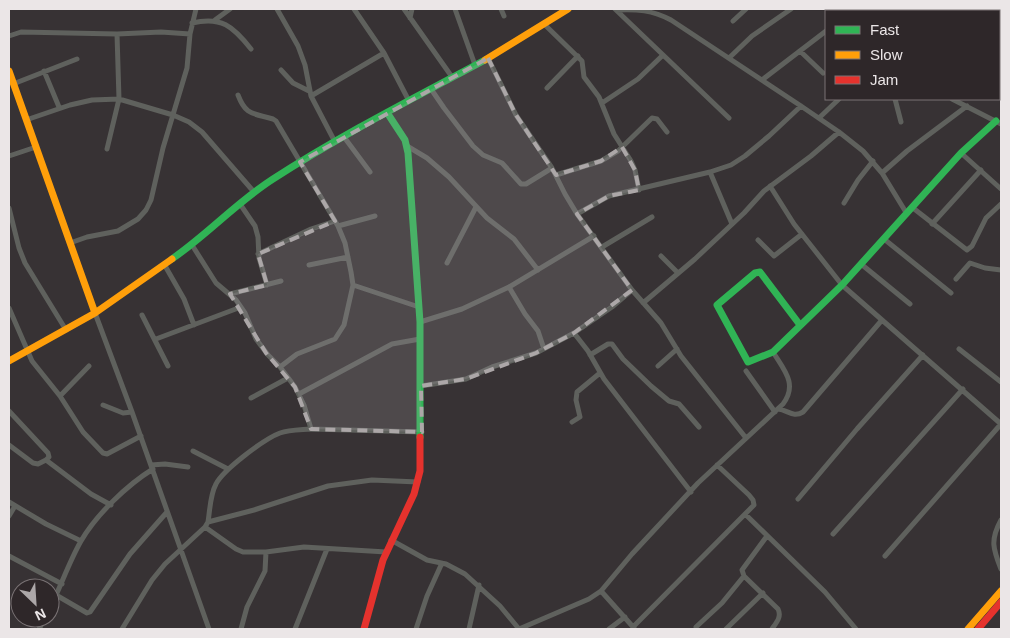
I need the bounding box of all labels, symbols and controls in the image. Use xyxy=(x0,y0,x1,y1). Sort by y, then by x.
legend xyxy=(825,10,1000,100)
text: Fast xyxy=(870,21,900,38)
text: Slow xyxy=(870,46,903,63)
text: Jam xyxy=(870,71,898,88)
north arrow xyxy=(10,578,60,628)
text: N xyxy=(33,605,48,624)

